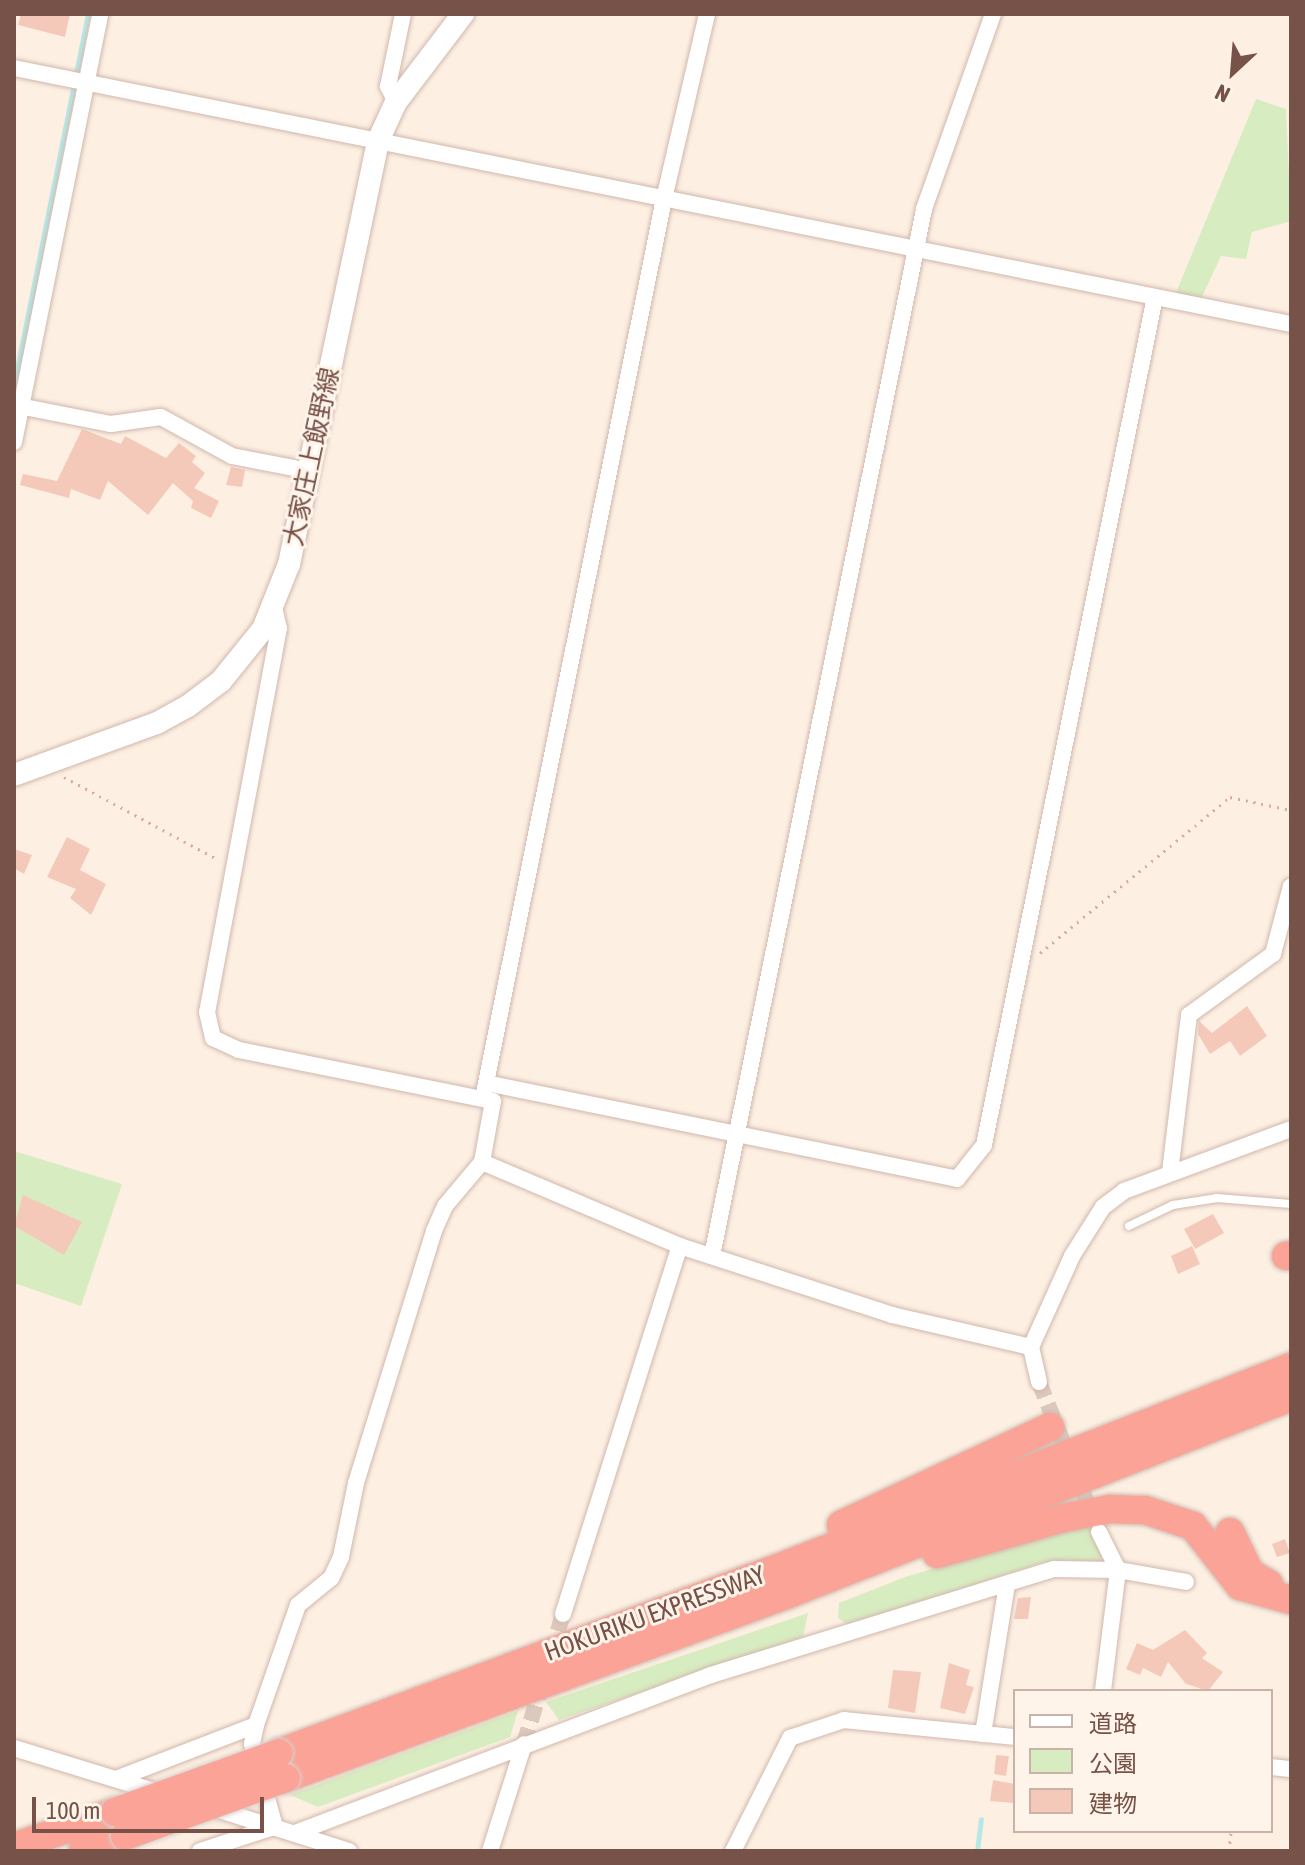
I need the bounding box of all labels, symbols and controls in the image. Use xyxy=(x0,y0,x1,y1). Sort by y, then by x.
north arrow xyxy=(1193,32,1273,112)
text: N xyxy=(1211,79,1234,108)
street label: 大家庄上飯野線 xyxy=(278,365,346,549)
street label: HOKURIKU EXPRESSWAY xyxy=(540,1560,770,1668)
legend xyxy=(1013,1689,1273,1833)
text: 道路 xyxy=(1089,1710,1137,1737)
text: 公園 xyxy=(1089,1750,1137,1777)
scale bar xyxy=(36,1781,268,1831)
text: 建物 xyxy=(1089,1790,1137,1817)
text: 100 m xyxy=(46,1797,100,1824)

